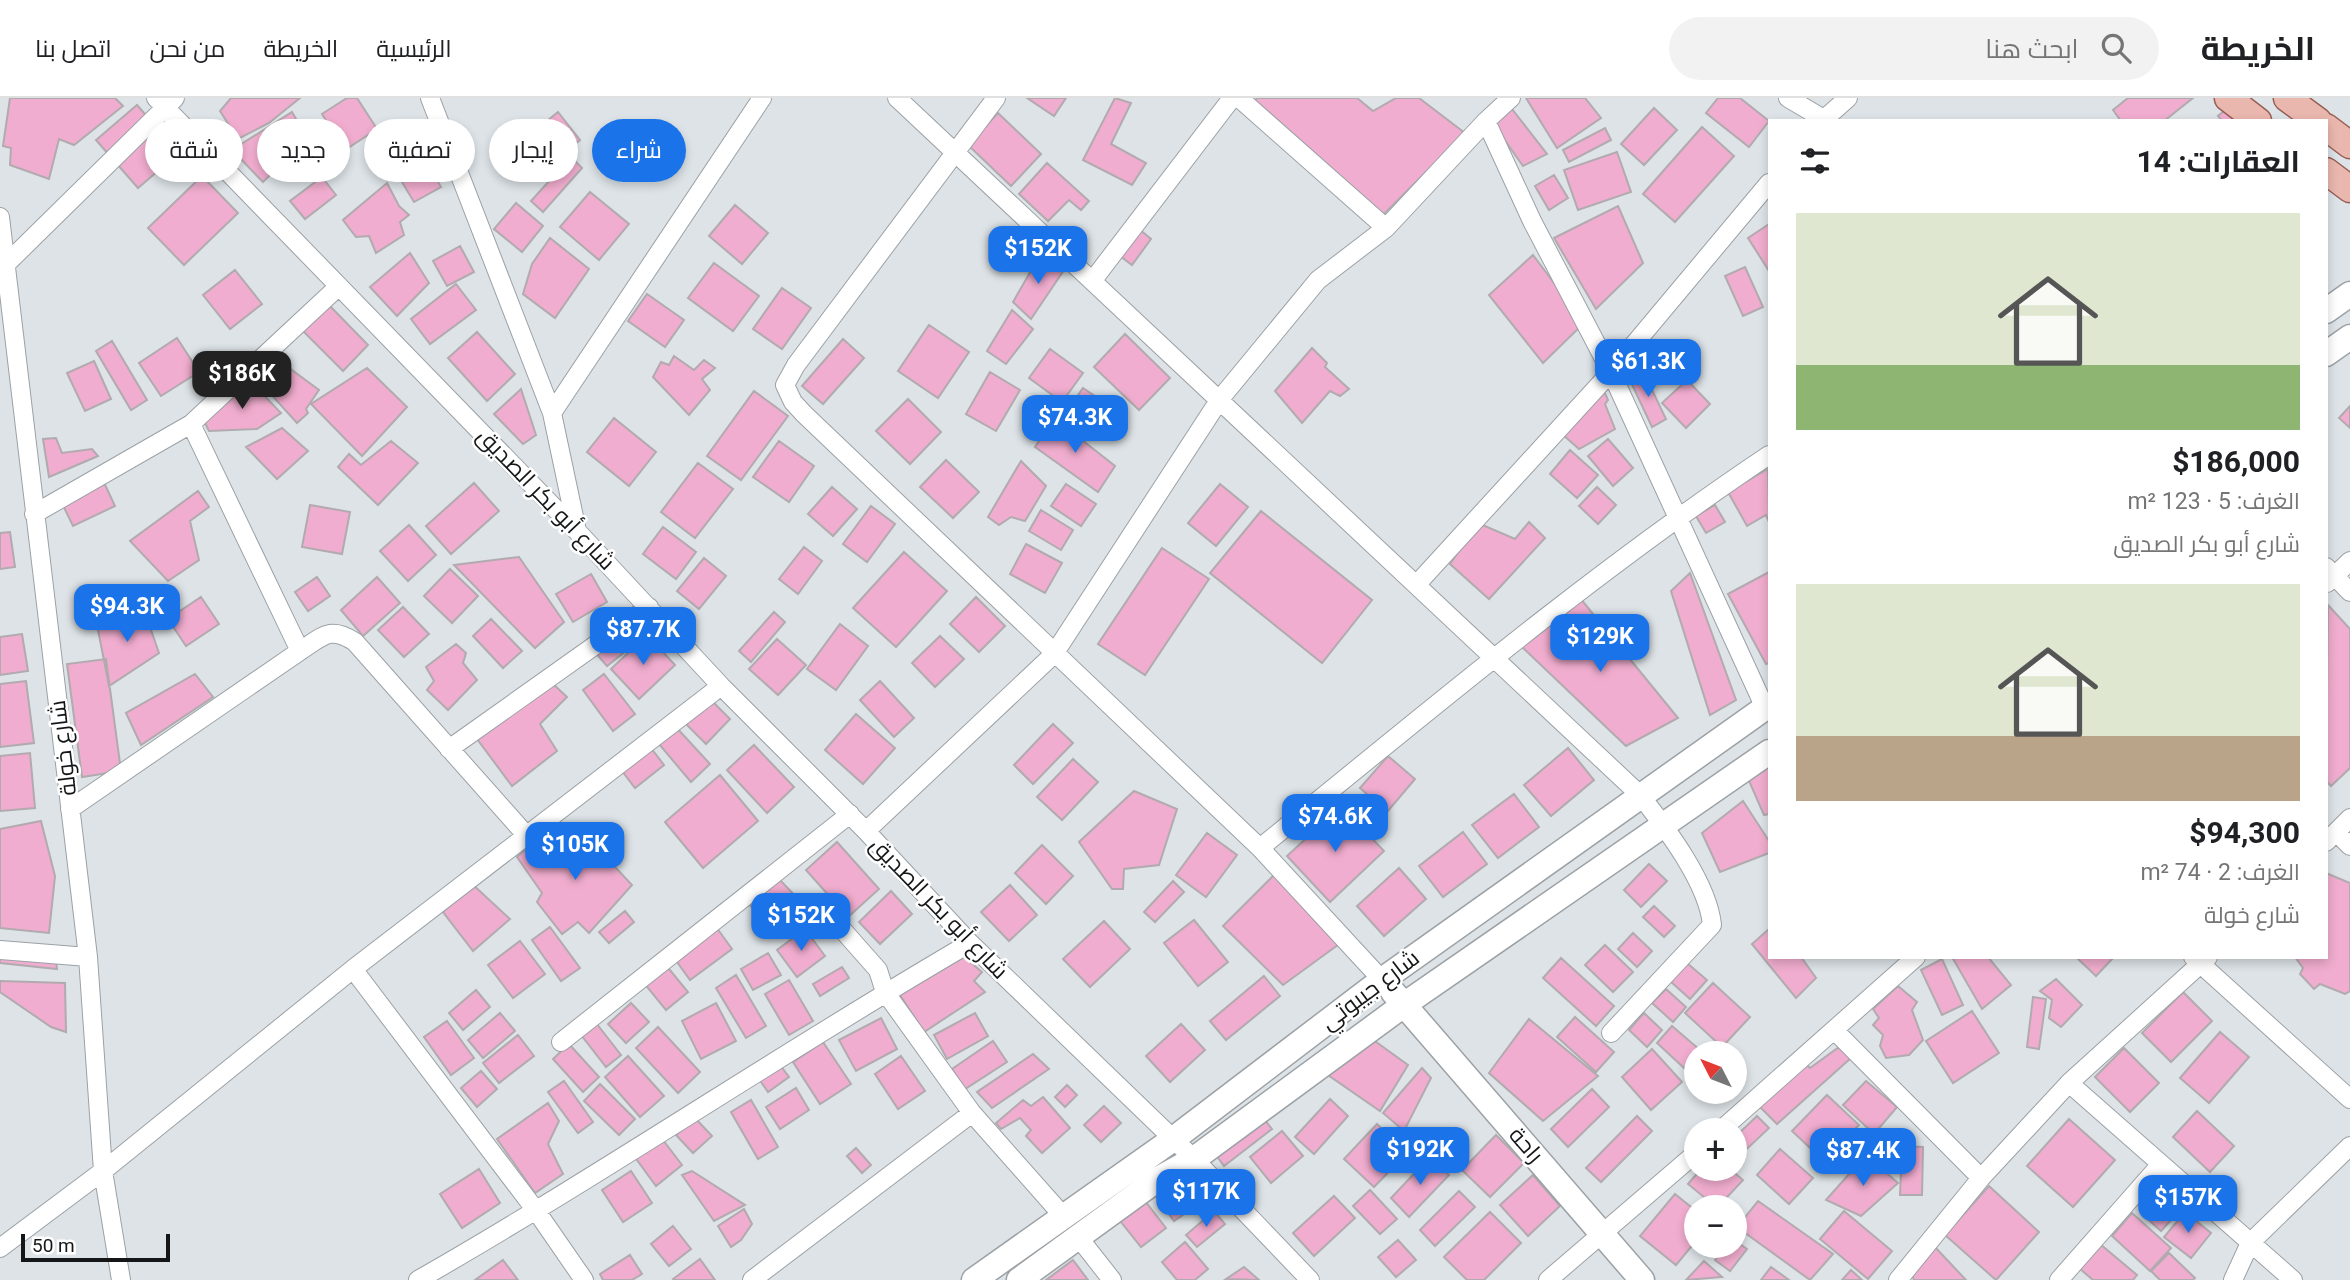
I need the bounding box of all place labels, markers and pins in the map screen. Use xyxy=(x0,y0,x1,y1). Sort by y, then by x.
pin: $152K xyxy=(989,226,1087,286)
pin: $61.3K xyxy=(1591,340,1705,399)
pin: $186K xyxy=(193,352,291,411)
pin: $74.3K xyxy=(1018,396,1132,455)
pin: $94.3K xyxy=(70,584,184,644)
pin: $87.7K xyxy=(586,608,700,667)
pin: $129K xyxy=(1551,614,1649,674)
pin: $74.6K xyxy=(1278,794,1392,854)
pin: $105K xyxy=(526,822,624,882)
pin: $152K xyxy=(752,894,850,953)
pin: $192K xyxy=(1371,1128,1469,1187)
pin: $87.4K xyxy=(1806,1128,1920,1188)
pin: $117K xyxy=(1157,1170,1255,1229)
pin: $157K xyxy=(2139,1176,2237,1235)

